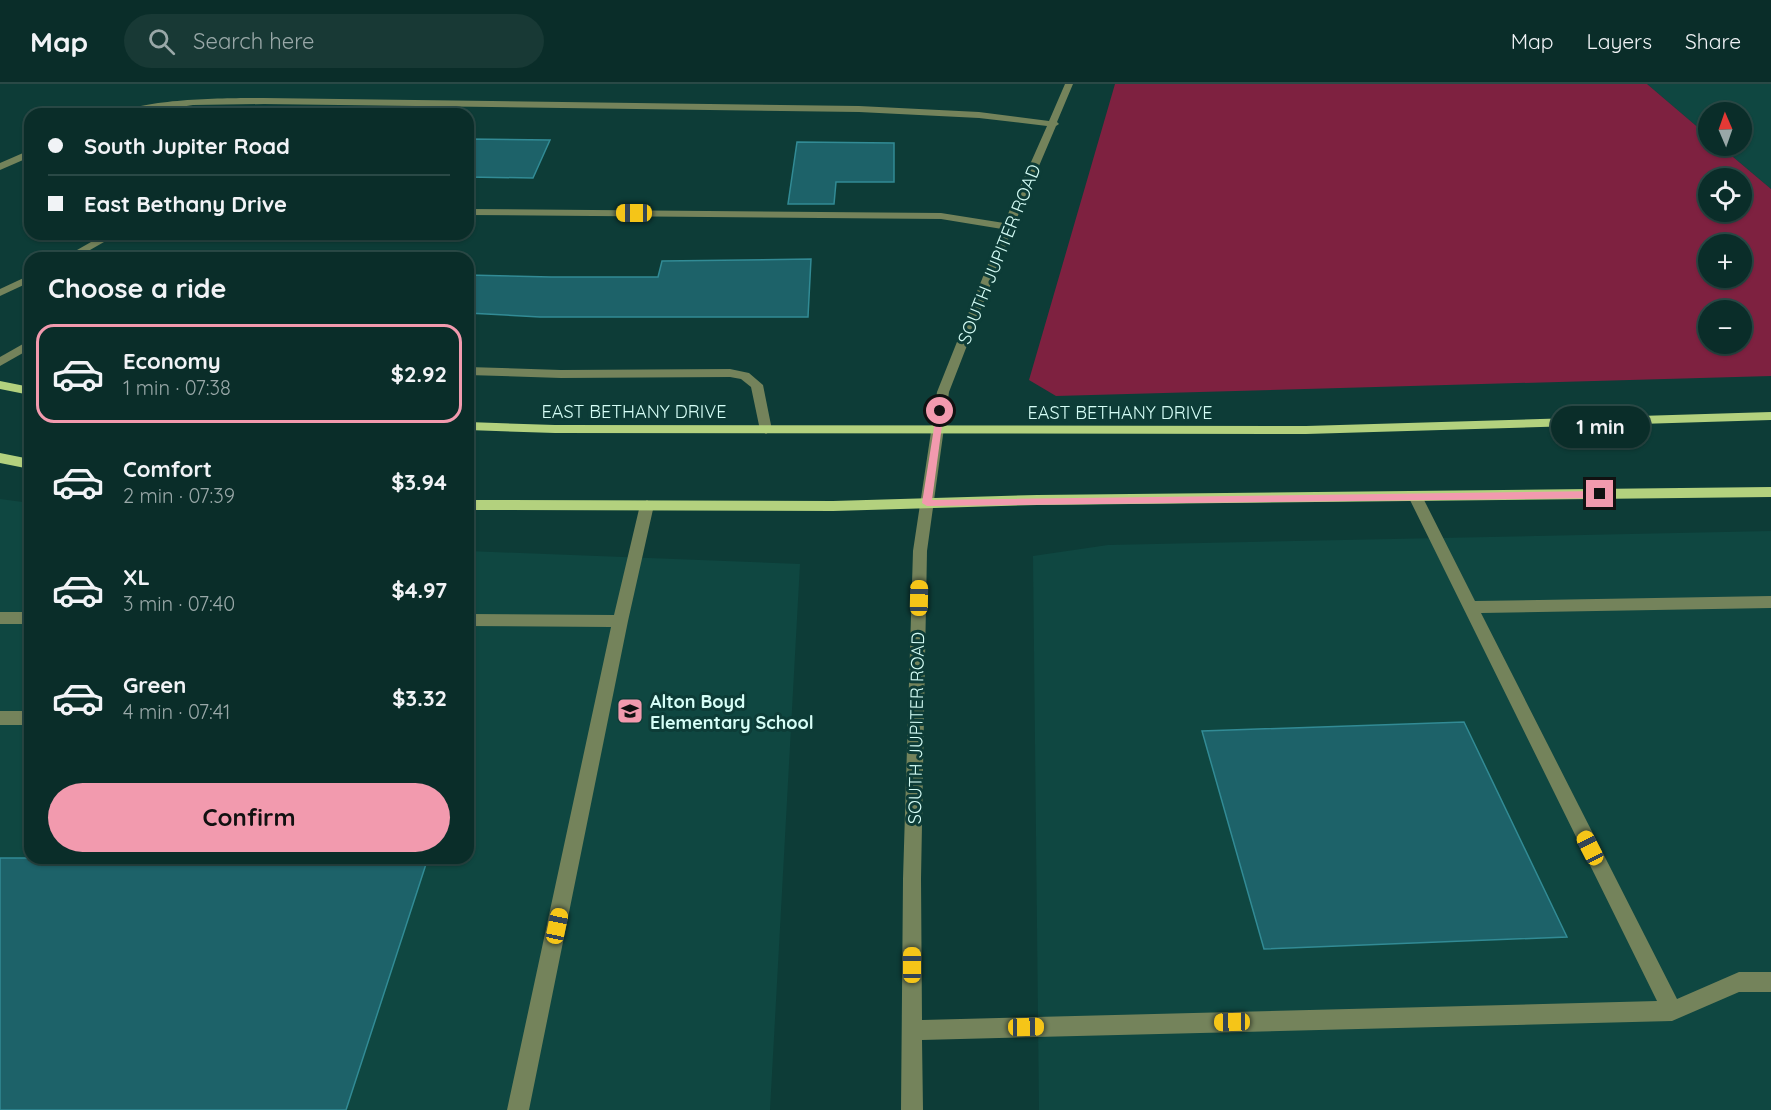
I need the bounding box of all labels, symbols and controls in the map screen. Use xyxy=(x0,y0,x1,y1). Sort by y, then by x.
search box xyxy=(124,14,544,68)
text: Map xyxy=(30,24,88,59)
icon: search xyxy=(145,25,178,58)
text: Search here xyxy=(193,27,315,55)
text: Map xyxy=(1511,28,1554,54)
text: Layers xyxy=(1587,28,1652,54)
text: Share xyxy=(1685,28,1741,54)
north arrow xyxy=(1698,102,1752,156)
map controls xyxy=(1698,102,1752,354)
text: South Jupiter Road xyxy=(84,132,290,160)
street label: SOUTH JUPITER ROAD xyxy=(952,161,1046,347)
button: locate xyxy=(1698,168,1752,222)
text: East Bethany Drive xyxy=(84,190,287,218)
car xyxy=(616,204,652,222)
button: + xyxy=(1698,234,1752,288)
text: Choose a ride xyxy=(48,271,226,305)
button: − xyxy=(1698,300,1752,354)
icon: car xyxy=(51,347,105,401)
text: Economy xyxy=(123,347,221,375)
text: $2.92 xyxy=(391,360,447,388)
text: 1 min · 07:38 xyxy=(123,375,231,400)
route start xyxy=(926,397,953,424)
street label: EAST BETHANY DRIVE xyxy=(542,400,726,423)
street label: EAST BETHANY DRIVE xyxy=(1028,401,1212,424)
callout: 1 min xyxy=(1550,407,1650,449)
text: 1 min xyxy=(1576,414,1625,439)
icon: car xyxy=(51,455,105,509)
text: Comfort xyxy=(123,455,212,483)
text: $3.94 xyxy=(391,468,447,496)
route end xyxy=(1586,480,1613,507)
text: 2 min · 07:39 xyxy=(123,483,235,508)
icon: car xyxy=(51,563,105,617)
text: XL xyxy=(123,563,150,591)
text: $4.97 xyxy=(392,576,447,604)
car xyxy=(910,580,928,616)
text: 3 min · 07:40 xyxy=(123,591,235,616)
street label: SOUTH JUPITER ROAD xyxy=(903,632,929,824)
icon: car xyxy=(51,671,105,725)
text: Green xyxy=(123,671,186,699)
text: $3.32 xyxy=(392,684,447,712)
place label: Alton Boyd Elementary School xyxy=(650,690,814,734)
school or university icon: Alton Boyd Elementary School xyxy=(615,696,645,726)
text: 4 min · 07:41 xyxy=(123,699,231,724)
button: Confirm xyxy=(48,783,450,852)
car xyxy=(1574,828,1606,868)
car xyxy=(544,907,570,945)
car xyxy=(903,947,921,983)
car xyxy=(1214,1013,1250,1031)
car xyxy=(1008,1018,1044,1036)

